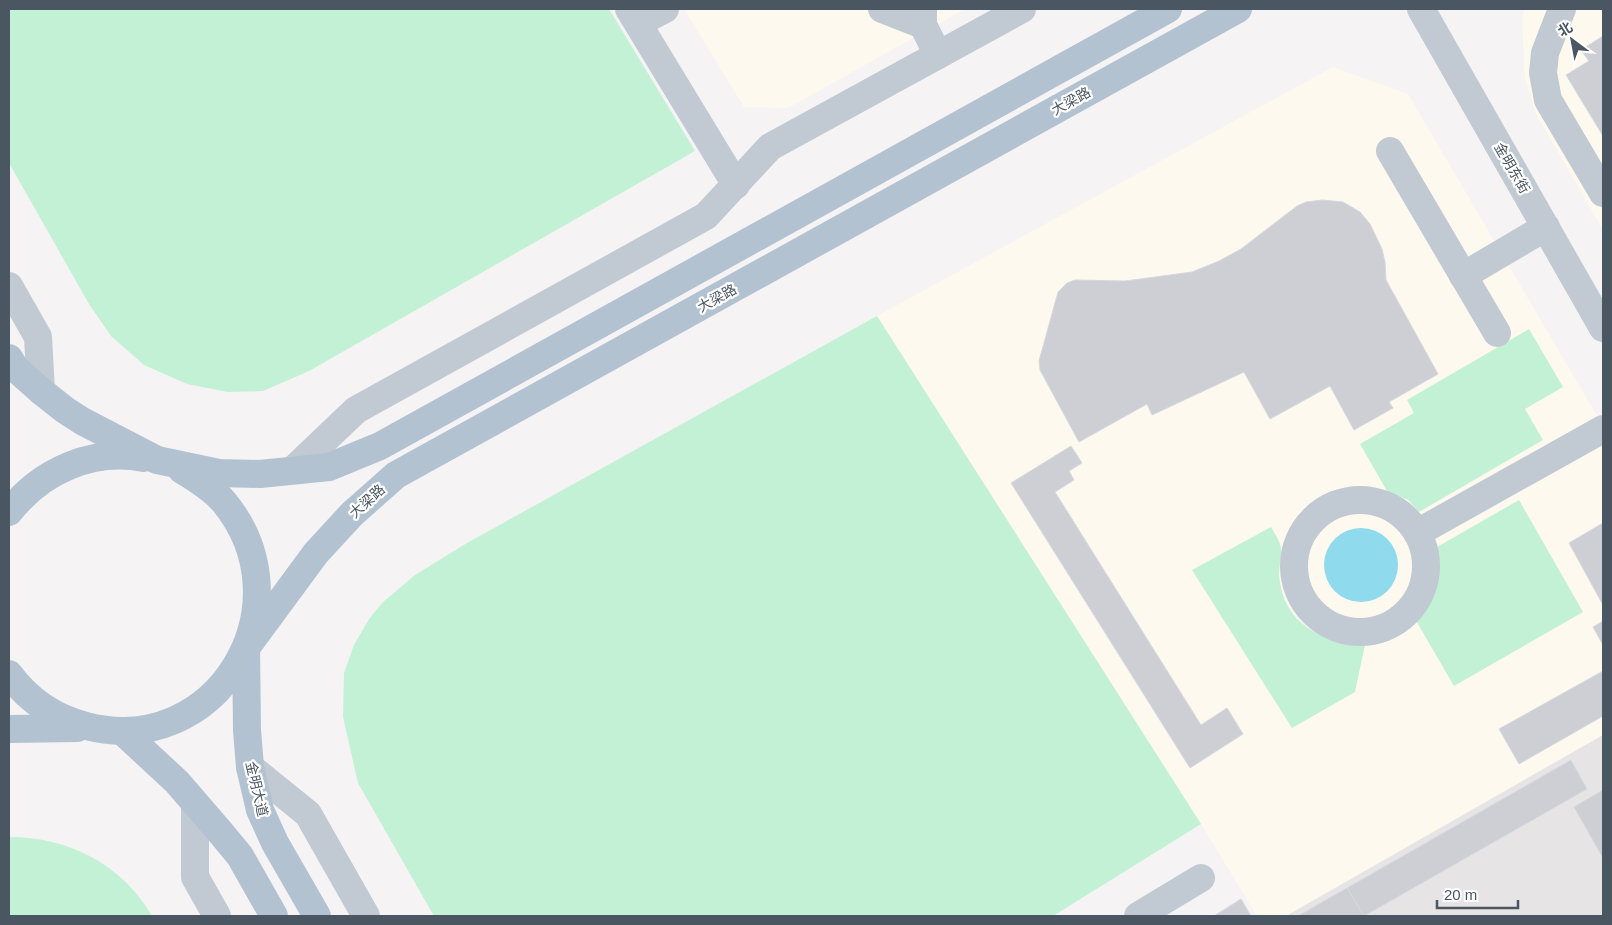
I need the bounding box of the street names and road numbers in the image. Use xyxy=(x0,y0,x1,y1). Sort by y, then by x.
street label: 大梁路 xyxy=(1049,84,1093,118)
street label: 金明东街 xyxy=(1491,140,1533,196)
street label: 大梁路 xyxy=(695,281,739,315)
street label: 大梁路 xyxy=(346,481,388,521)
street label: 金明大道 xyxy=(243,760,271,818)

